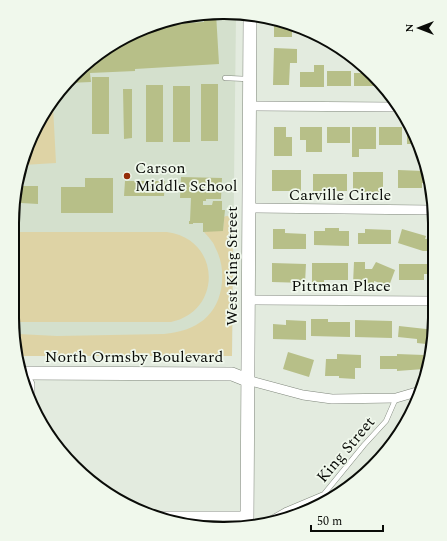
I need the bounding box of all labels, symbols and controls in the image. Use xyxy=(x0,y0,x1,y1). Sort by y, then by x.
north arrow xyxy=(399,8,439,48)
text: N xyxy=(401,23,418,32)
place label: Carson Middle School xyxy=(135,156,238,198)
marker: Carson Middle School xyxy=(122,171,132,181)
street label: Carville Circle xyxy=(289,183,391,207)
street label: West King Street xyxy=(220,206,244,326)
street label: Pittman Place xyxy=(291,274,391,298)
street label: North Ormsby Boulevard xyxy=(45,345,223,369)
street label: King Street xyxy=(311,411,381,488)
scale bar xyxy=(311,507,383,533)
text: 50 m xyxy=(317,512,342,531)

